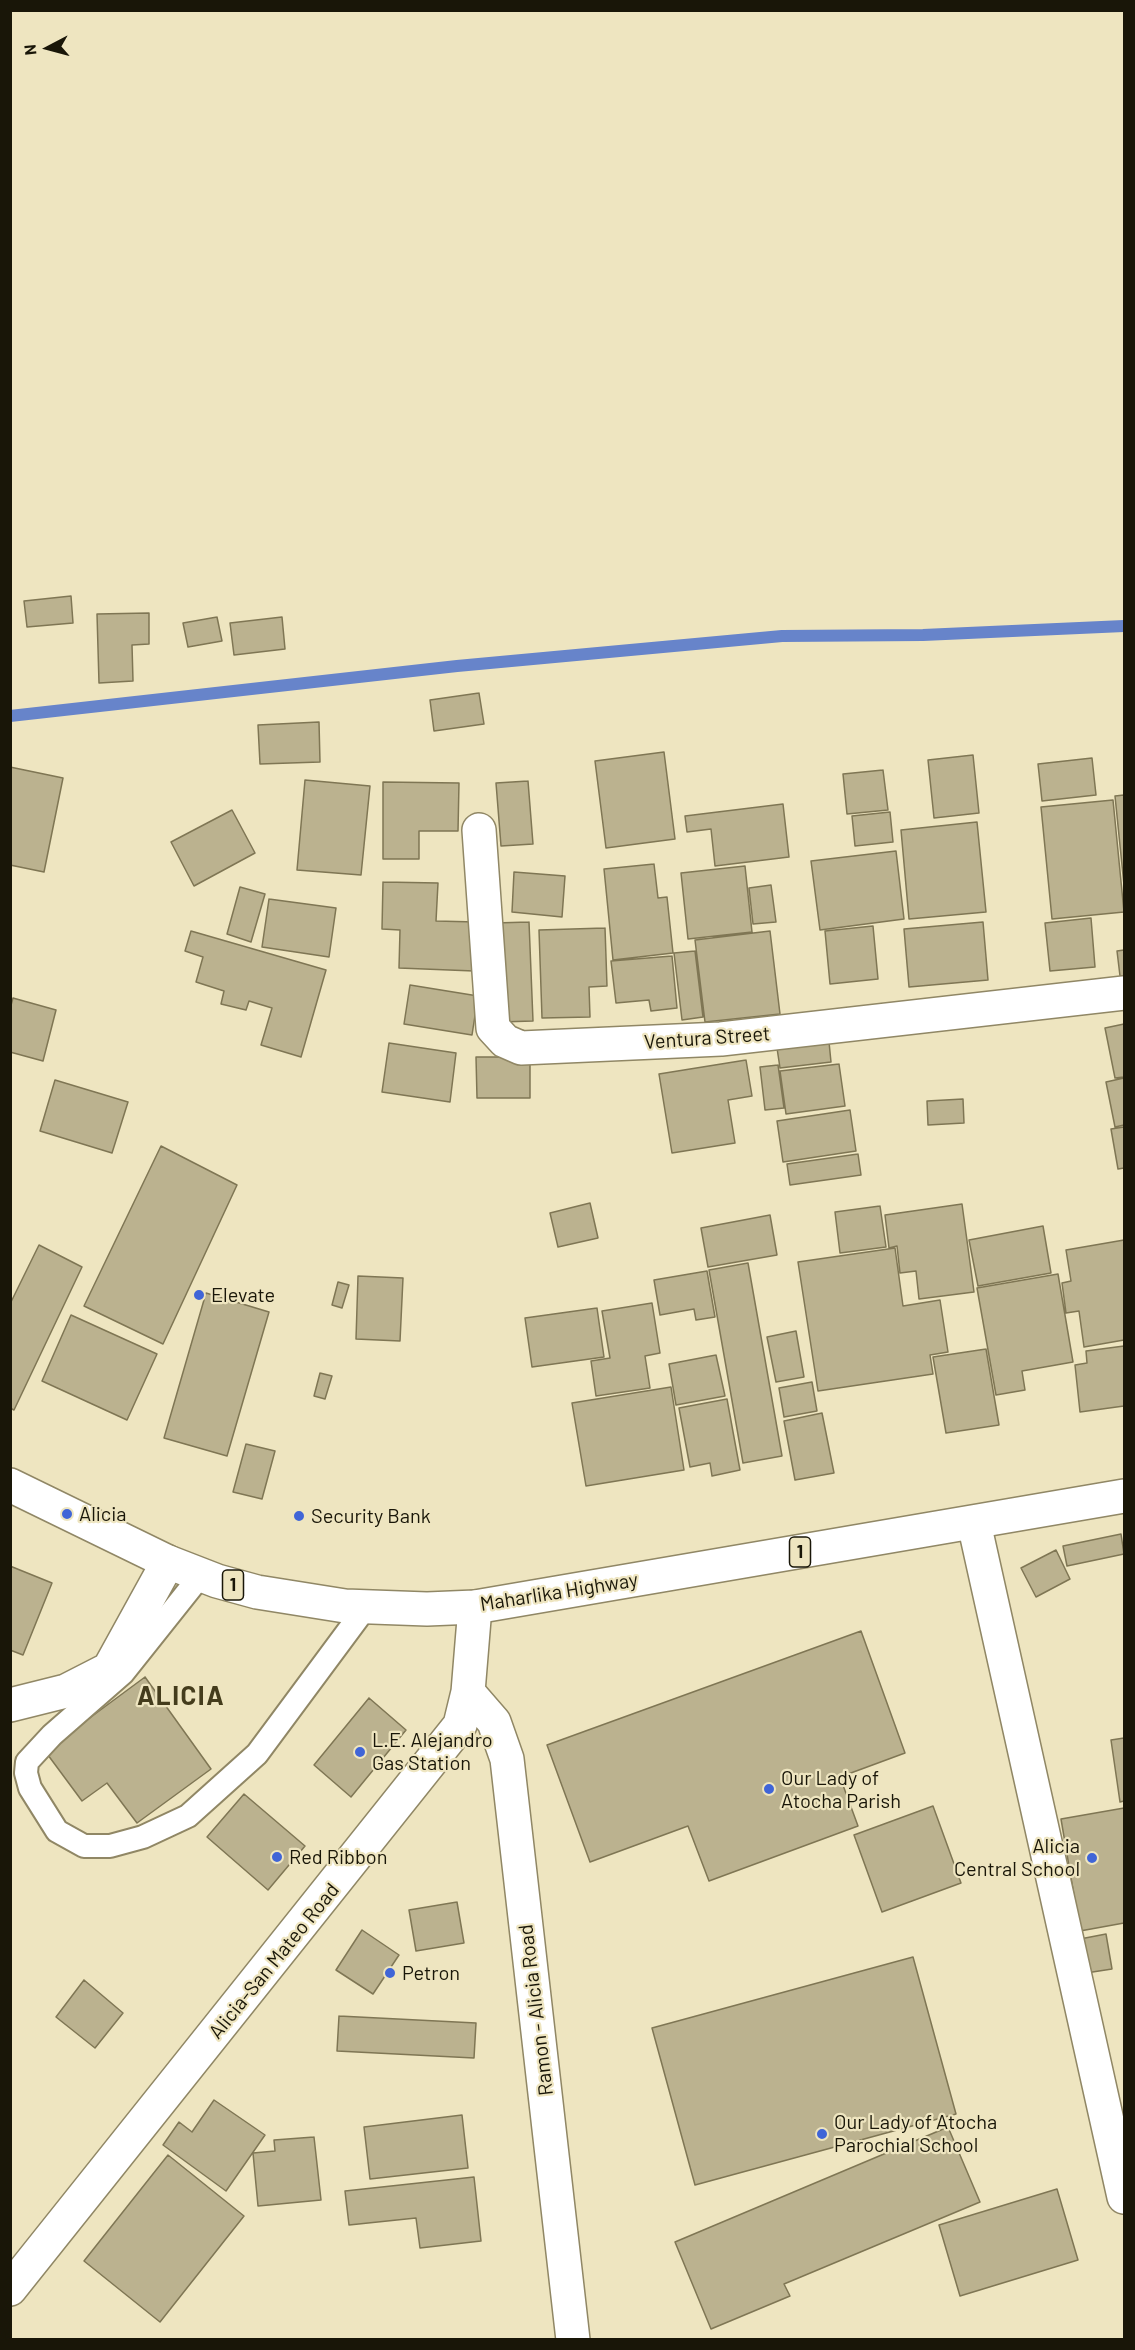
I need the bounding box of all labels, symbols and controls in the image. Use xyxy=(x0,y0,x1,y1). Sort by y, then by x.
north arrow xyxy=(18,18,78,78)
text: N xyxy=(20,44,40,56)
street label: Ventura Street xyxy=(643,1022,771,1054)
place label: Elevate xyxy=(211,1283,275,1307)
marker: Elevate xyxy=(192,1288,206,1302)
place label: Alicia xyxy=(79,1502,127,1526)
place label: Security Bank xyxy=(311,1504,431,1528)
marker: Alicia xyxy=(60,1507,74,1521)
marker: Security Bank xyxy=(292,1509,306,1523)
road number: 1 xyxy=(790,1537,810,1567)
street label: Maharlika Highway xyxy=(478,1568,640,1616)
road number: 1 xyxy=(222,1570,244,1600)
district label: ALICIA xyxy=(137,1680,225,1712)
place label: L.E. Alejandro Gas Station xyxy=(372,1728,493,1775)
marker: L.E. Alejandro Gas Station xyxy=(353,1745,367,1759)
place label: Our Lady of Atocha Parish xyxy=(781,1766,901,1813)
marker: Our Lady of Atocha Parish xyxy=(762,1782,776,1796)
place label: Alicia Central School xyxy=(954,1834,1080,1881)
place label: Red Ribbon xyxy=(289,1845,387,1869)
marker: Red Ribbon xyxy=(270,1850,284,1864)
marker: Alicia Central School xyxy=(1085,1851,1099,1865)
street label: Alicia-San Mateo Road xyxy=(204,1878,344,2044)
street label: Ramon - Alicia Road xyxy=(514,1923,558,2097)
place label: Petron xyxy=(402,1961,460,1985)
marker: Petron xyxy=(383,1966,397,1980)
place label: Our Lady of Atocha Parochial School xyxy=(834,2110,997,2157)
marker: Our Lady of Atocha Parochial School xyxy=(815,2127,829,2141)

